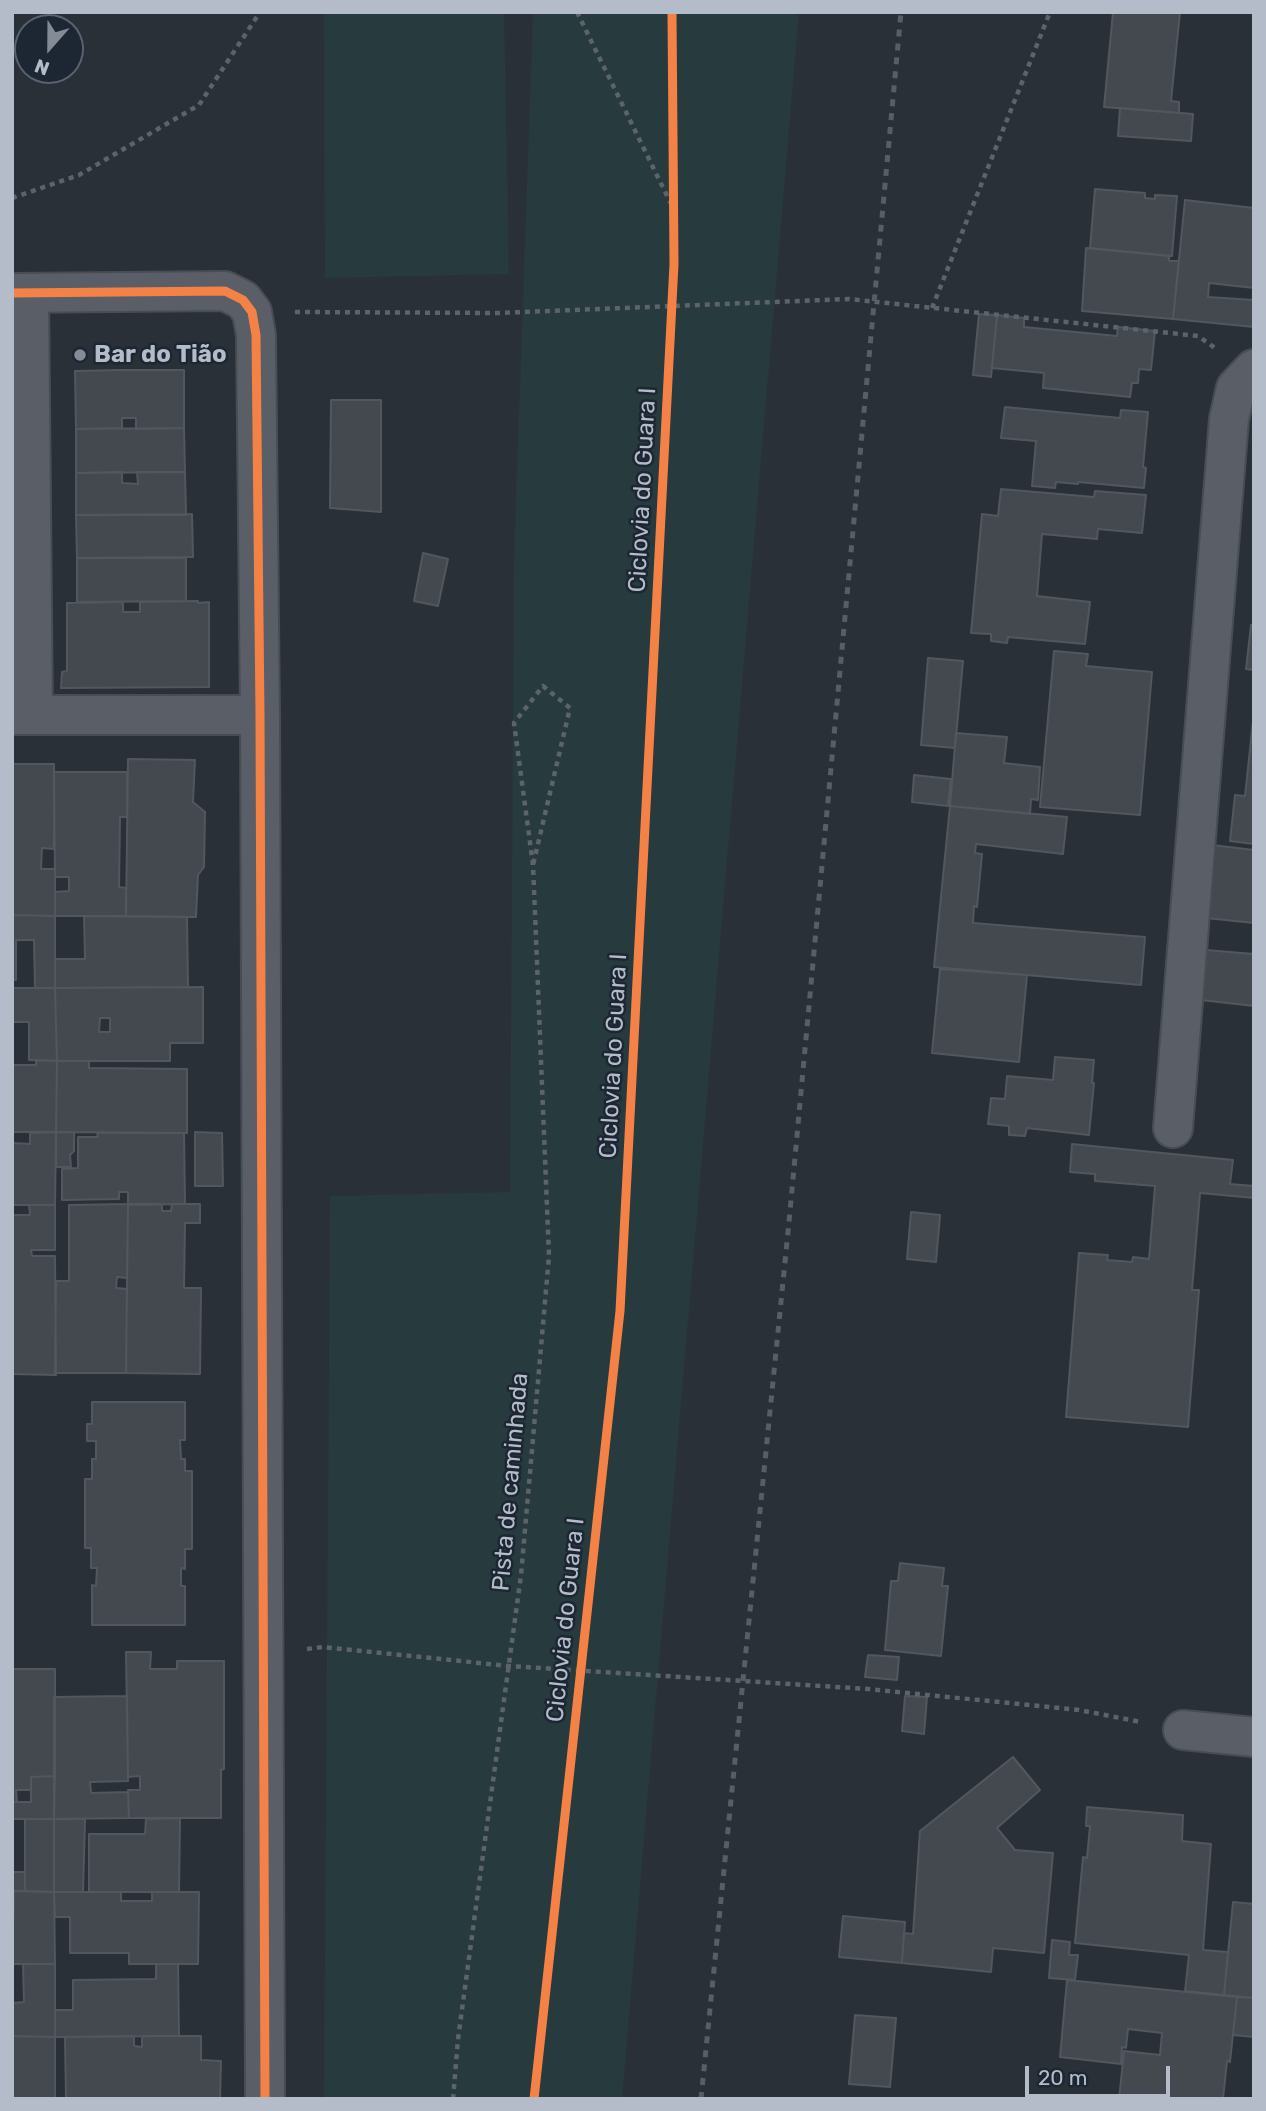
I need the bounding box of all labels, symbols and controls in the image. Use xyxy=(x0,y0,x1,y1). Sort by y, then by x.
north arrow xyxy=(14,14,84,84)
text: N xyxy=(32,54,53,80)
place label: Bar do Tião xyxy=(94,341,227,369)
marker: Bar do Tião xyxy=(72,347,88,363)
street label: Ciclovia do Guara I xyxy=(623,387,663,593)
street label: Ciclovia do Guara I xyxy=(594,953,634,1159)
street label: Pista de caminhada xyxy=(487,1372,535,1592)
street label: Ciclovia do Guara I xyxy=(541,1517,591,1723)
scale bar xyxy=(1028,2052,1173,2096)
text: 20 m xyxy=(1038,2065,1087,2090)

